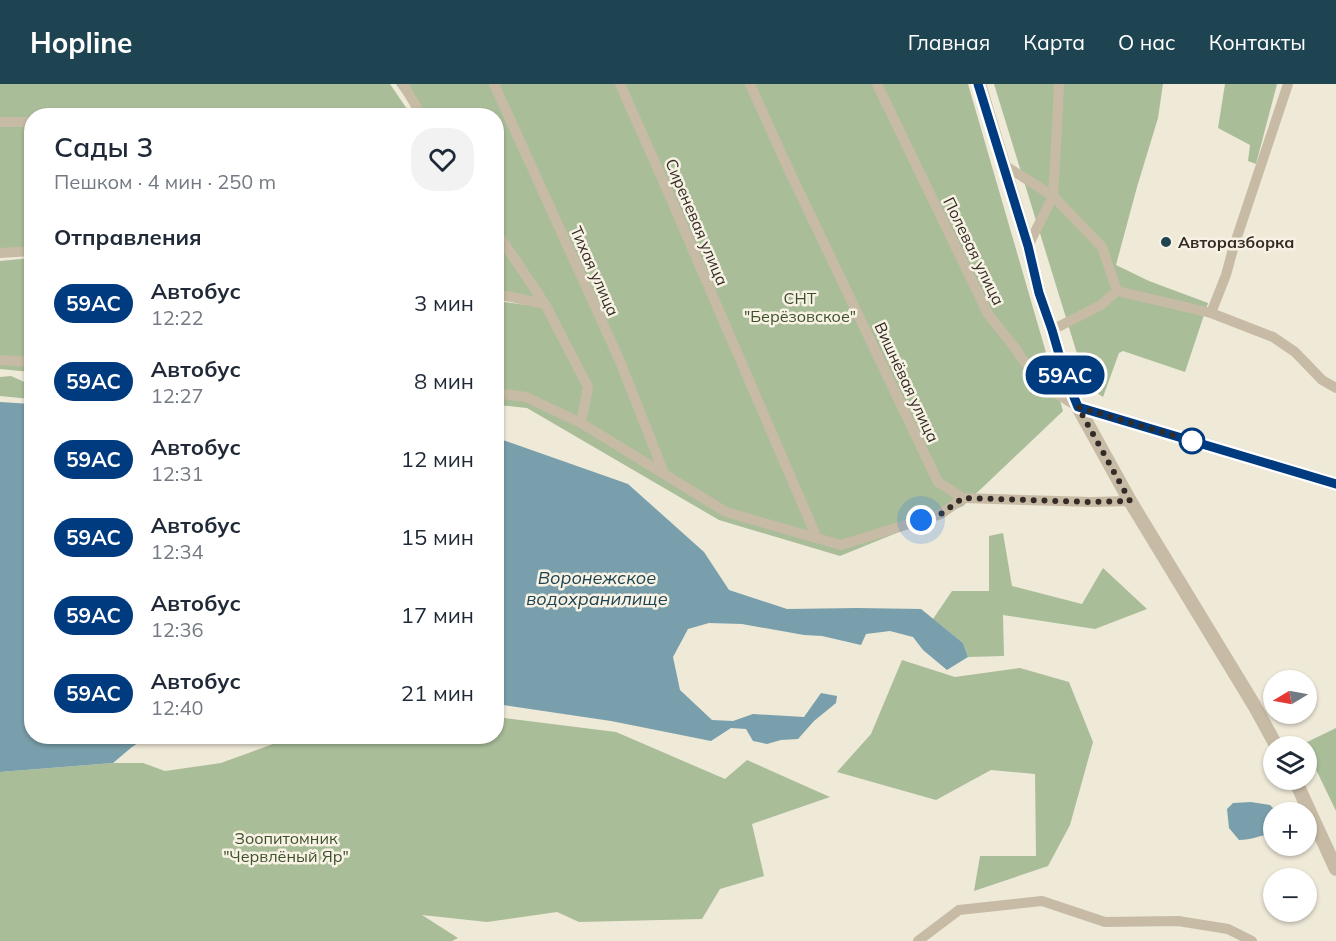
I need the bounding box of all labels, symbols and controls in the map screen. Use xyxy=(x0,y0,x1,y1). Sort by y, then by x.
text: Hopline xyxy=(30,25,132,60)
text: Главная xyxy=(908,29,990,55)
text: Карта xyxy=(1023,29,1085,55)
text: О нас xyxy=(1118,29,1176,55)
text: Контакты xyxy=(1209,29,1306,55)
button: heart xyxy=(411,128,474,191)
text: Сады 3 xyxy=(54,129,153,164)
street label: Сиреневая улица xyxy=(661,156,733,288)
text: Пешком · 4 мин · 250 m xyxy=(54,169,276,194)
street label: Полевая улица xyxy=(939,194,1009,308)
text: Отправления xyxy=(54,223,202,251)
street label: Тихая улица xyxy=(566,223,624,319)
place label: Авторазборка xyxy=(1178,232,1294,252)
marker: Авторазборка xyxy=(1159,235,1173,249)
text: Автобус xyxy=(151,277,241,305)
park label: СНТ "Берёзовское" xyxy=(744,288,856,326)
text: 3 мин xyxy=(414,289,474,317)
text: 59АС xyxy=(66,290,121,316)
text: 12:22 xyxy=(151,305,203,330)
street label: Вишнёвая улица xyxy=(870,319,944,445)
text: Автобус xyxy=(151,355,241,383)
line badge: 59АС xyxy=(1023,356,1107,394)
text: 59АС xyxy=(1038,362,1092,388)
text: 8 мин xyxy=(414,367,474,395)
text: 59АС xyxy=(66,368,121,394)
text: 12:27 xyxy=(151,383,203,408)
unlabelled marker xyxy=(1179,428,1205,454)
text: Автобус xyxy=(151,433,241,461)
text: 12 мин xyxy=(401,445,474,473)
text: 59АС xyxy=(66,446,121,472)
text: 12:31 xyxy=(151,461,203,486)
your location xyxy=(906,505,936,535)
text: Автобус xyxy=(151,511,241,539)
text: 15 мин xyxy=(401,523,474,551)
text: 59АС xyxy=(66,524,121,550)
text: 12:34 xyxy=(151,539,203,564)
water label: Воронежское водохранилище xyxy=(526,566,668,610)
text: Автобус xyxy=(151,589,241,617)
text: 17 мин xyxy=(401,601,474,629)
text: 59АС xyxy=(66,602,121,628)
text: 12:36 xyxy=(151,617,203,642)
text: Автобус xyxy=(151,667,241,695)
north arrow xyxy=(1263,670,1317,724)
map controls xyxy=(1263,670,1317,922)
text: 21 мин xyxy=(401,679,474,707)
text: 59АС xyxy=(66,680,121,706)
text: 12:40 xyxy=(151,695,203,720)
button: layers xyxy=(1263,736,1317,790)
button: + xyxy=(1263,802,1317,856)
park label: Зоопитомник "Червлёный Яр" xyxy=(223,828,349,866)
button: − xyxy=(1263,868,1317,922)

